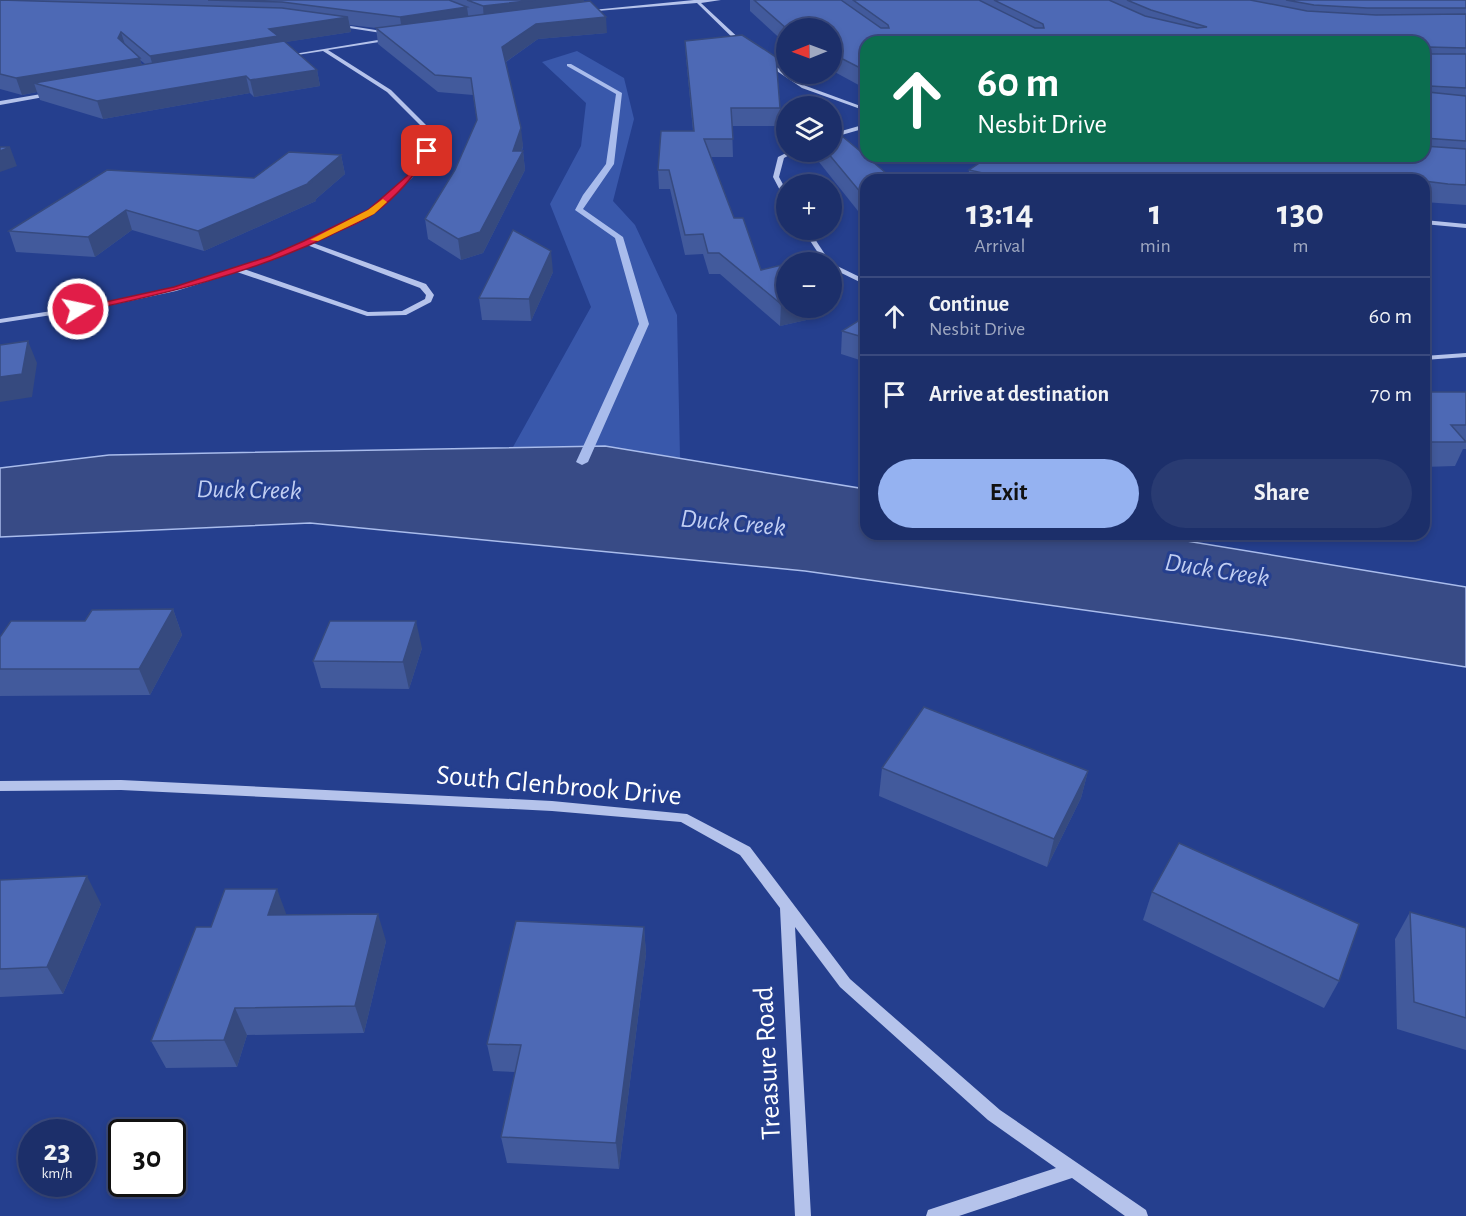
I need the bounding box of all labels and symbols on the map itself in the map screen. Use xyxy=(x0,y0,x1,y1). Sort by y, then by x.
north arrow xyxy=(776,18,842,84)
pin xyxy=(401,125,452,176)
position arrow xyxy=(46,277,110,341)
water label: Duck Creek xyxy=(196,476,302,504)
water label: Duck Creek xyxy=(679,505,787,541)
water label: Duck Creek xyxy=(1163,549,1271,591)
street label: South Glenbrook Drive xyxy=(435,761,683,811)
street label: Treasure Road xyxy=(750,986,786,1140)
speed limit sign: 30 xyxy=(108,1119,186,1197)

